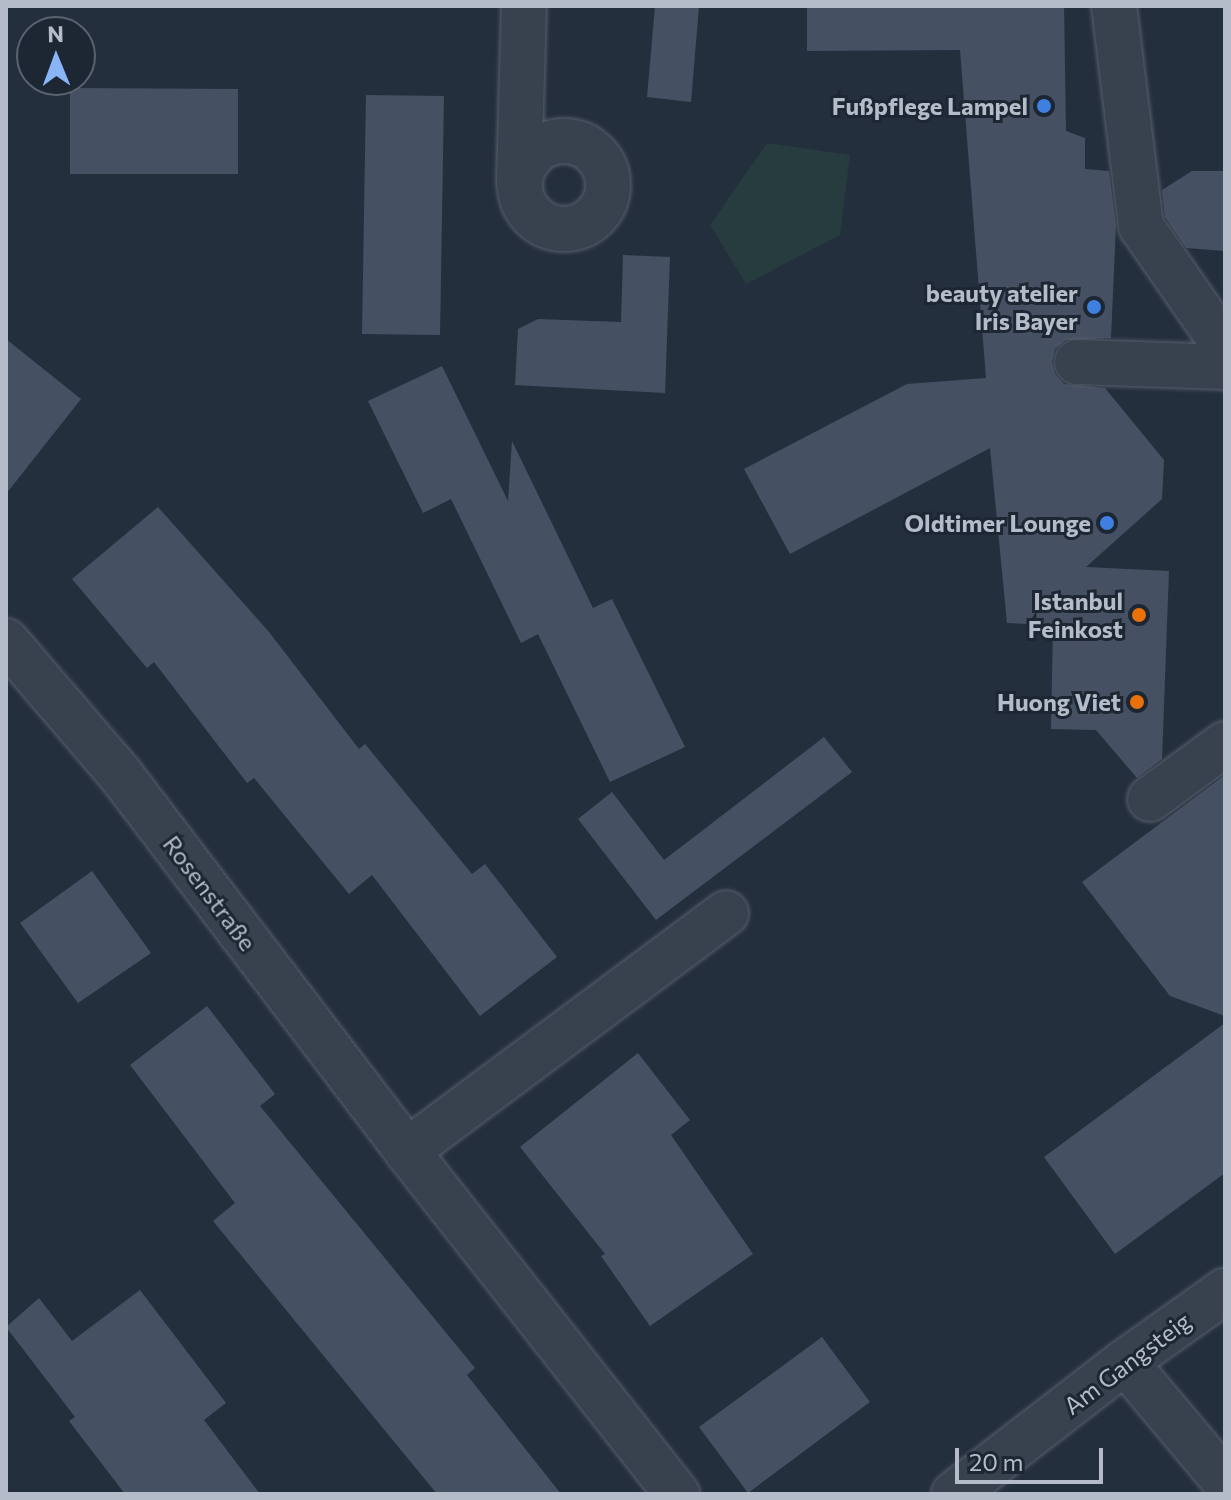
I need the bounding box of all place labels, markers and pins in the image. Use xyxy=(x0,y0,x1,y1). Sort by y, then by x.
place label: Fußpflege Lampel xyxy=(832,92,1028,120)
marker: Fußpflege Lampel xyxy=(1035,97,1053,115)
place label: beauty atelier Iris Bayer xyxy=(926,279,1078,335)
marker: beauty atelier Iris Bayer xyxy=(1085,298,1103,316)
place label: Oldtimer Lounge xyxy=(905,509,1091,537)
marker: Oldtimer Lounge xyxy=(1098,514,1116,532)
place label: Istanbul Feinkost xyxy=(1028,587,1123,643)
marker: Istanbul Feinkost xyxy=(1130,606,1148,624)
place label: Huong Viet xyxy=(997,688,1121,716)
marker: Huong Viet xyxy=(1128,693,1146,711)

